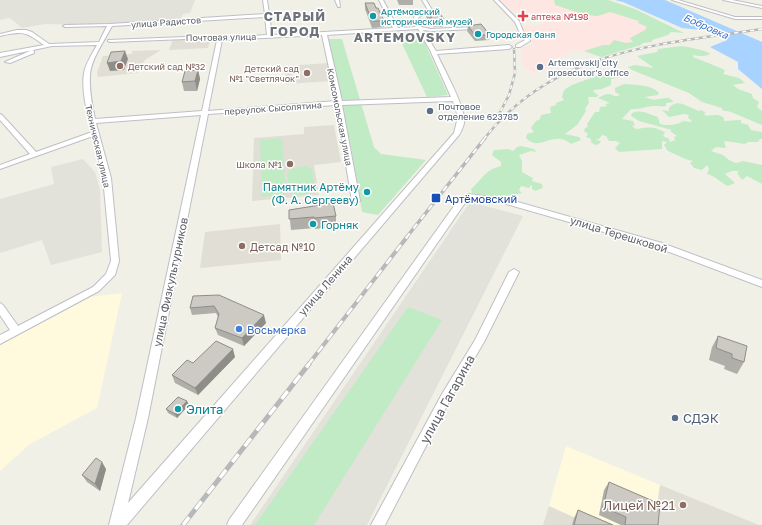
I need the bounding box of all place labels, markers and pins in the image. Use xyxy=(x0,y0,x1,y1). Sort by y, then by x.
place label: Артёмовский исторический музей xyxy=(381,6,472,27)
marker: Артёмовский исторический музей xyxy=(368,11,378,21)
marker: аптека №198 xyxy=(518,11,528,21)
place label: аптека №198 xyxy=(531,11,589,22)
marker: Городская баня xyxy=(473,29,483,39)
place label: Городская баня xyxy=(486,29,555,40)
place label: Artemovskij city prosecutor's office xyxy=(548,57,629,78)
marker: Детский сад №32 xyxy=(115,61,125,71)
place label: Детский сад №32 xyxy=(128,61,205,72)
marker: Artemovskij city prosecutor's office xyxy=(535,62,545,72)
place label: Детский сад №1 "Светлячок" xyxy=(229,63,300,84)
marker: Детский сад №1 "Светлячок" xyxy=(302,68,312,78)
place label: Почтовое отделение 623785 xyxy=(438,101,518,122)
marker: Почтовое отделение 623785 xyxy=(425,106,435,116)
place label: Школа №1 xyxy=(236,159,283,170)
marker: Школа №1 xyxy=(285,159,295,169)
place label: Памятник Артёму (Ф. А. Сергееву) xyxy=(263,180,359,206)
marker: Памятник Артёму (Ф. А. Сергееву) xyxy=(362,187,372,197)
marker: Артёмовский xyxy=(430,192,442,204)
place label: Артёмовский xyxy=(445,192,517,205)
place label: Горняк xyxy=(321,218,359,231)
marker: Горняк xyxy=(308,219,318,229)
place label: Детсад №10 xyxy=(250,240,315,253)
marker: Детсад №10 xyxy=(237,241,247,251)
place label: Восьмерка xyxy=(247,323,306,336)
marker: Восьмерка xyxy=(234,324,244,334)
place label: Элита xyxy=(186,401,223,417)
marker: Элита xyxy=(173,404,183,414)
place label: СДЭК xyxy=(683,410,719,426)
marker: СДЭК xyxy=(670,413,680,423)
place label: Лицей №21 xyxy=(603,497,675,513)
marker: Лицей №21 xyxy=(678,500,688,510)

